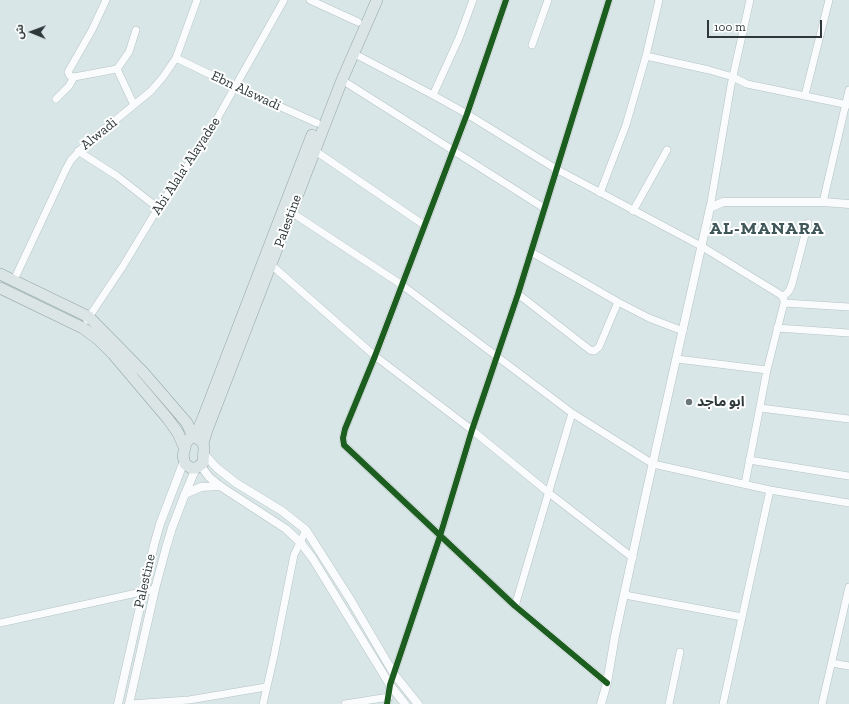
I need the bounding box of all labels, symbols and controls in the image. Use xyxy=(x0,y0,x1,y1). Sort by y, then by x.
north arrow xyxy=(12,12,52,52)
scale bar xyxy=(709,12,824,38)
text: 100 m xyxy=(714,20,746,34)
text: ش xyxy=(13,24,26,39)
street label: Ebn Alswadi xyxy=(208,68,284,114)
street label: Alwadi xyxy=(77,114,121,154)
street label: Abi Alala' Alayadee xyxy=(148,114,224,218)
street label: Palestine xyxy=(271,192,305,250)
district label: AL-MANARA xyxy=(710,218,824,240)
place label: ابو ماجد xyxy=(697,394,745,410)
marker: ابو ماجد xyxy=(684,397,694,407)
street label: Palestine xyxy=(131,552,159,610)

